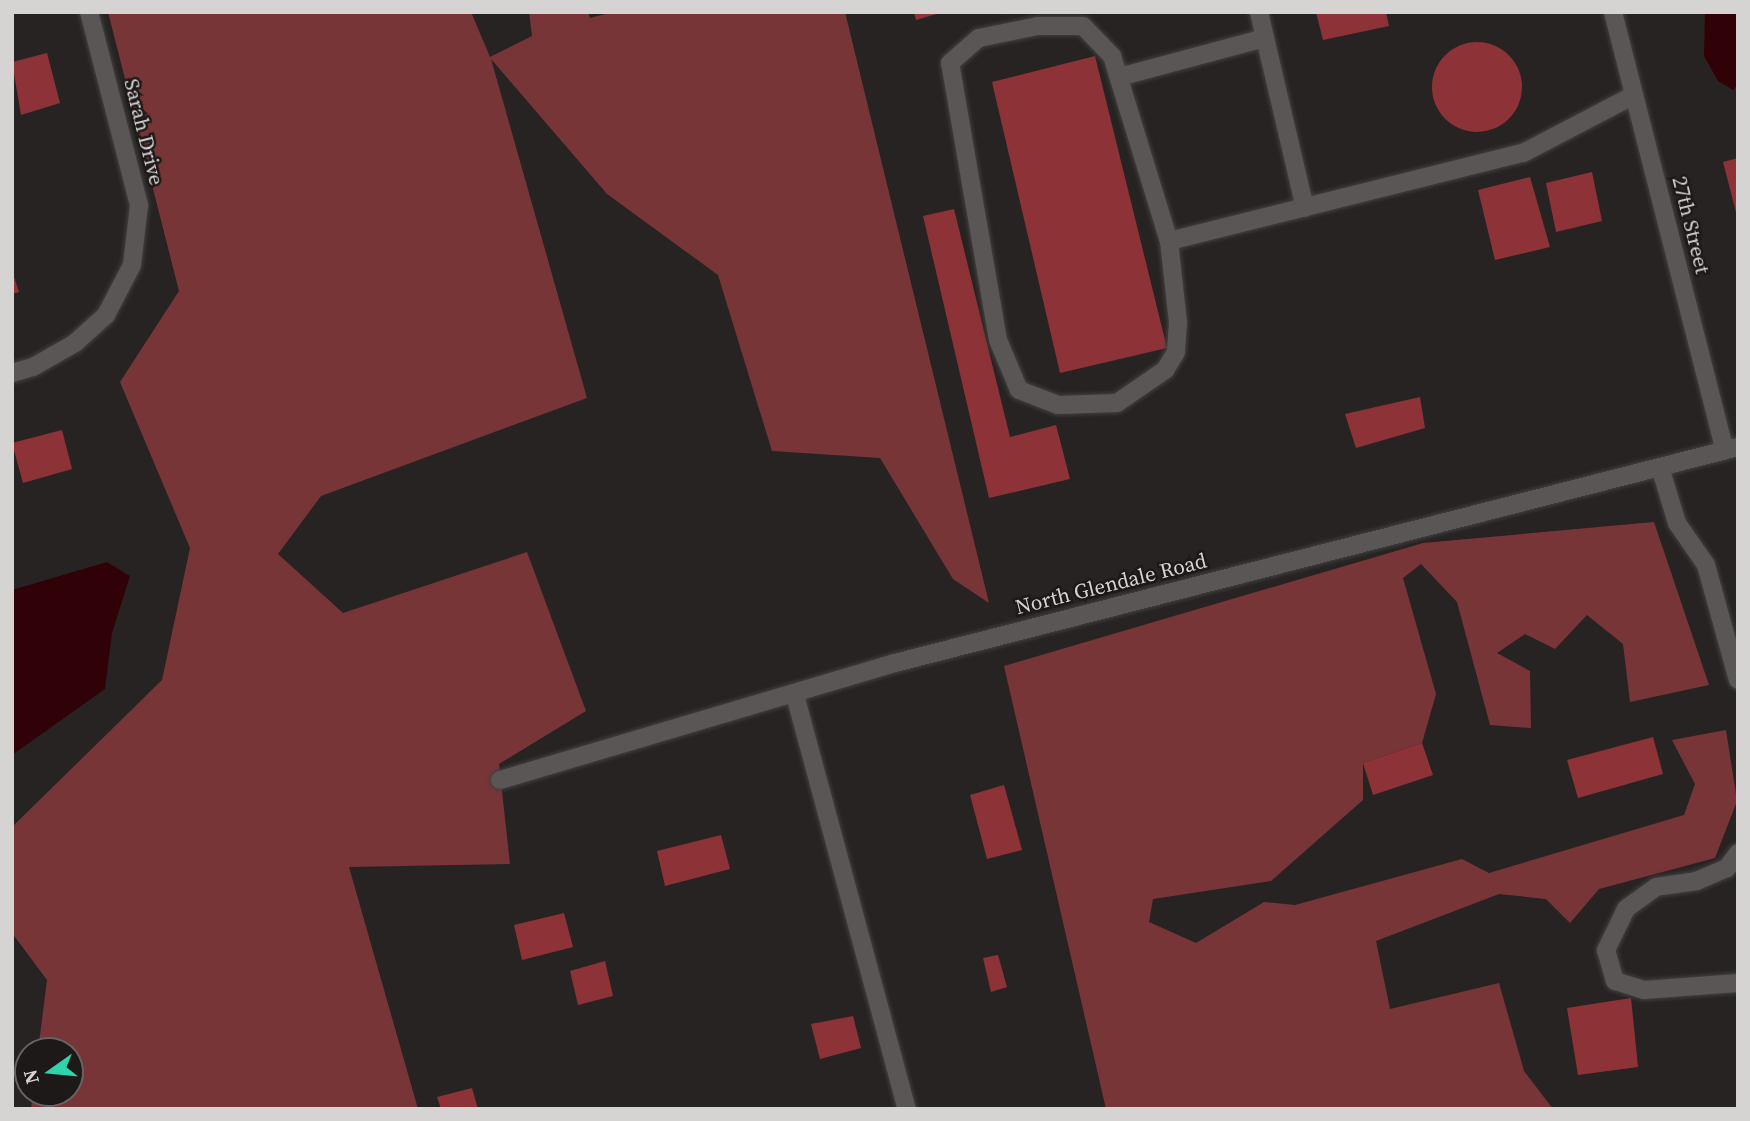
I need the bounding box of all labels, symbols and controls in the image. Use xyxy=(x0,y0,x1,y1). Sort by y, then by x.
street label: Sarah Drive xyxy=(119,76,169,188)
street label: 27th Street xyxy=(1667,174,1715,276)
street label: North Glendale Road xyxy=(1013,548,1209,620)
north arrow xyxy=(14,1037,84,1107)
text: N xyxy=(16,1067,45,1087)

